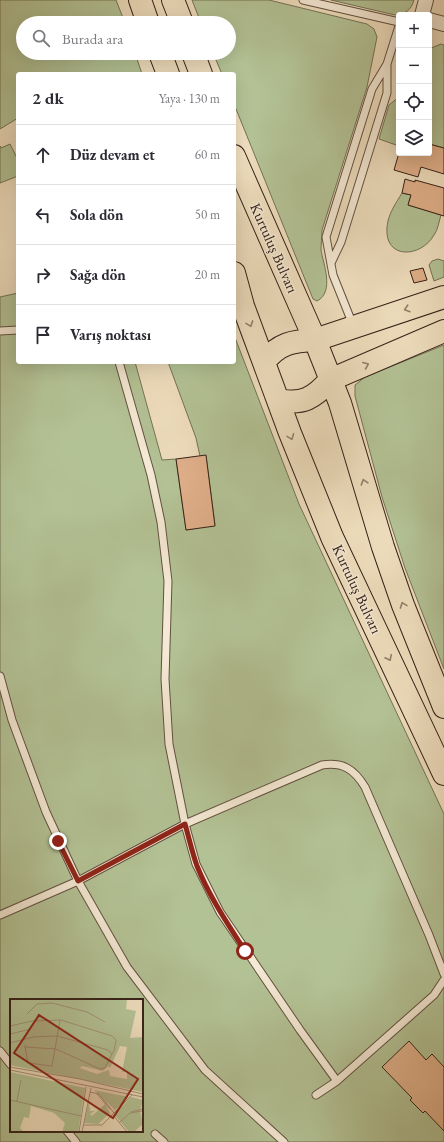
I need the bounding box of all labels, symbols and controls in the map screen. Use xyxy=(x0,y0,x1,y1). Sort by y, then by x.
map controls xyxy=(396,12,432,156)
button: + xyxy=(396,12,432,48)
search box xyxy=(16,16,236,60)
icon: search xyxy=(30,27,52,49)
text: Burada ara xyxy=(62,29,123,48)
button: − xyxy=(396,48,432,84)
button: locate xyxy=(396,84,432,120)
text: 2 dk xyxy=(32,87,64,109)
text: Yaya · 130 m xyxy=(159,90,220,107)
button: layers xyxy=(396,120,432,156)
icon: ahead xyxy=(32,144,54,166)
text: Düz devam et xyxy=(70,145,155,164)
text: 60 m xyxy=(195,146,220,163)
street label: Kurtuluş Bulvarı xyxy=(246,200,303,296)
icon: left xyxy=(32,204,54,226)
text: Sola dön xyxy=(70,205,123,224)
text: 50 m xyxy=(195,206,220,223)
icon: right xyxy=(32,264,54,286)
text: Sağa dön xyxy=(70,265,126,284)
text: 20 m xyxy=(195,266,220,283)
one-way arrow xyxy=(404,304,411,313)
one-way arrow xyxy=(245,320,253,327)
icon: arrive xyxy=(32,324,54,346)
text: Varış noktası xyxy=(70,325,151,344)
one-way arrow xyxy=(362,362,370,370)
one-way arrow xyxy=(287,433,295,440)
one-way arrow xyxy=(360,478,369,485)
street label: Kurtuluş Bulvarı xyxy=(328,541,387,637)
one-way arrow xyxy=(400,602,408,609)
one-way arrow xyxy=(384,654,392,661)
route end xyxy=(49,832,67,850)
route start xyxy=(236,942,254,960)
inset map xyxy=(10,999,143,1132)

